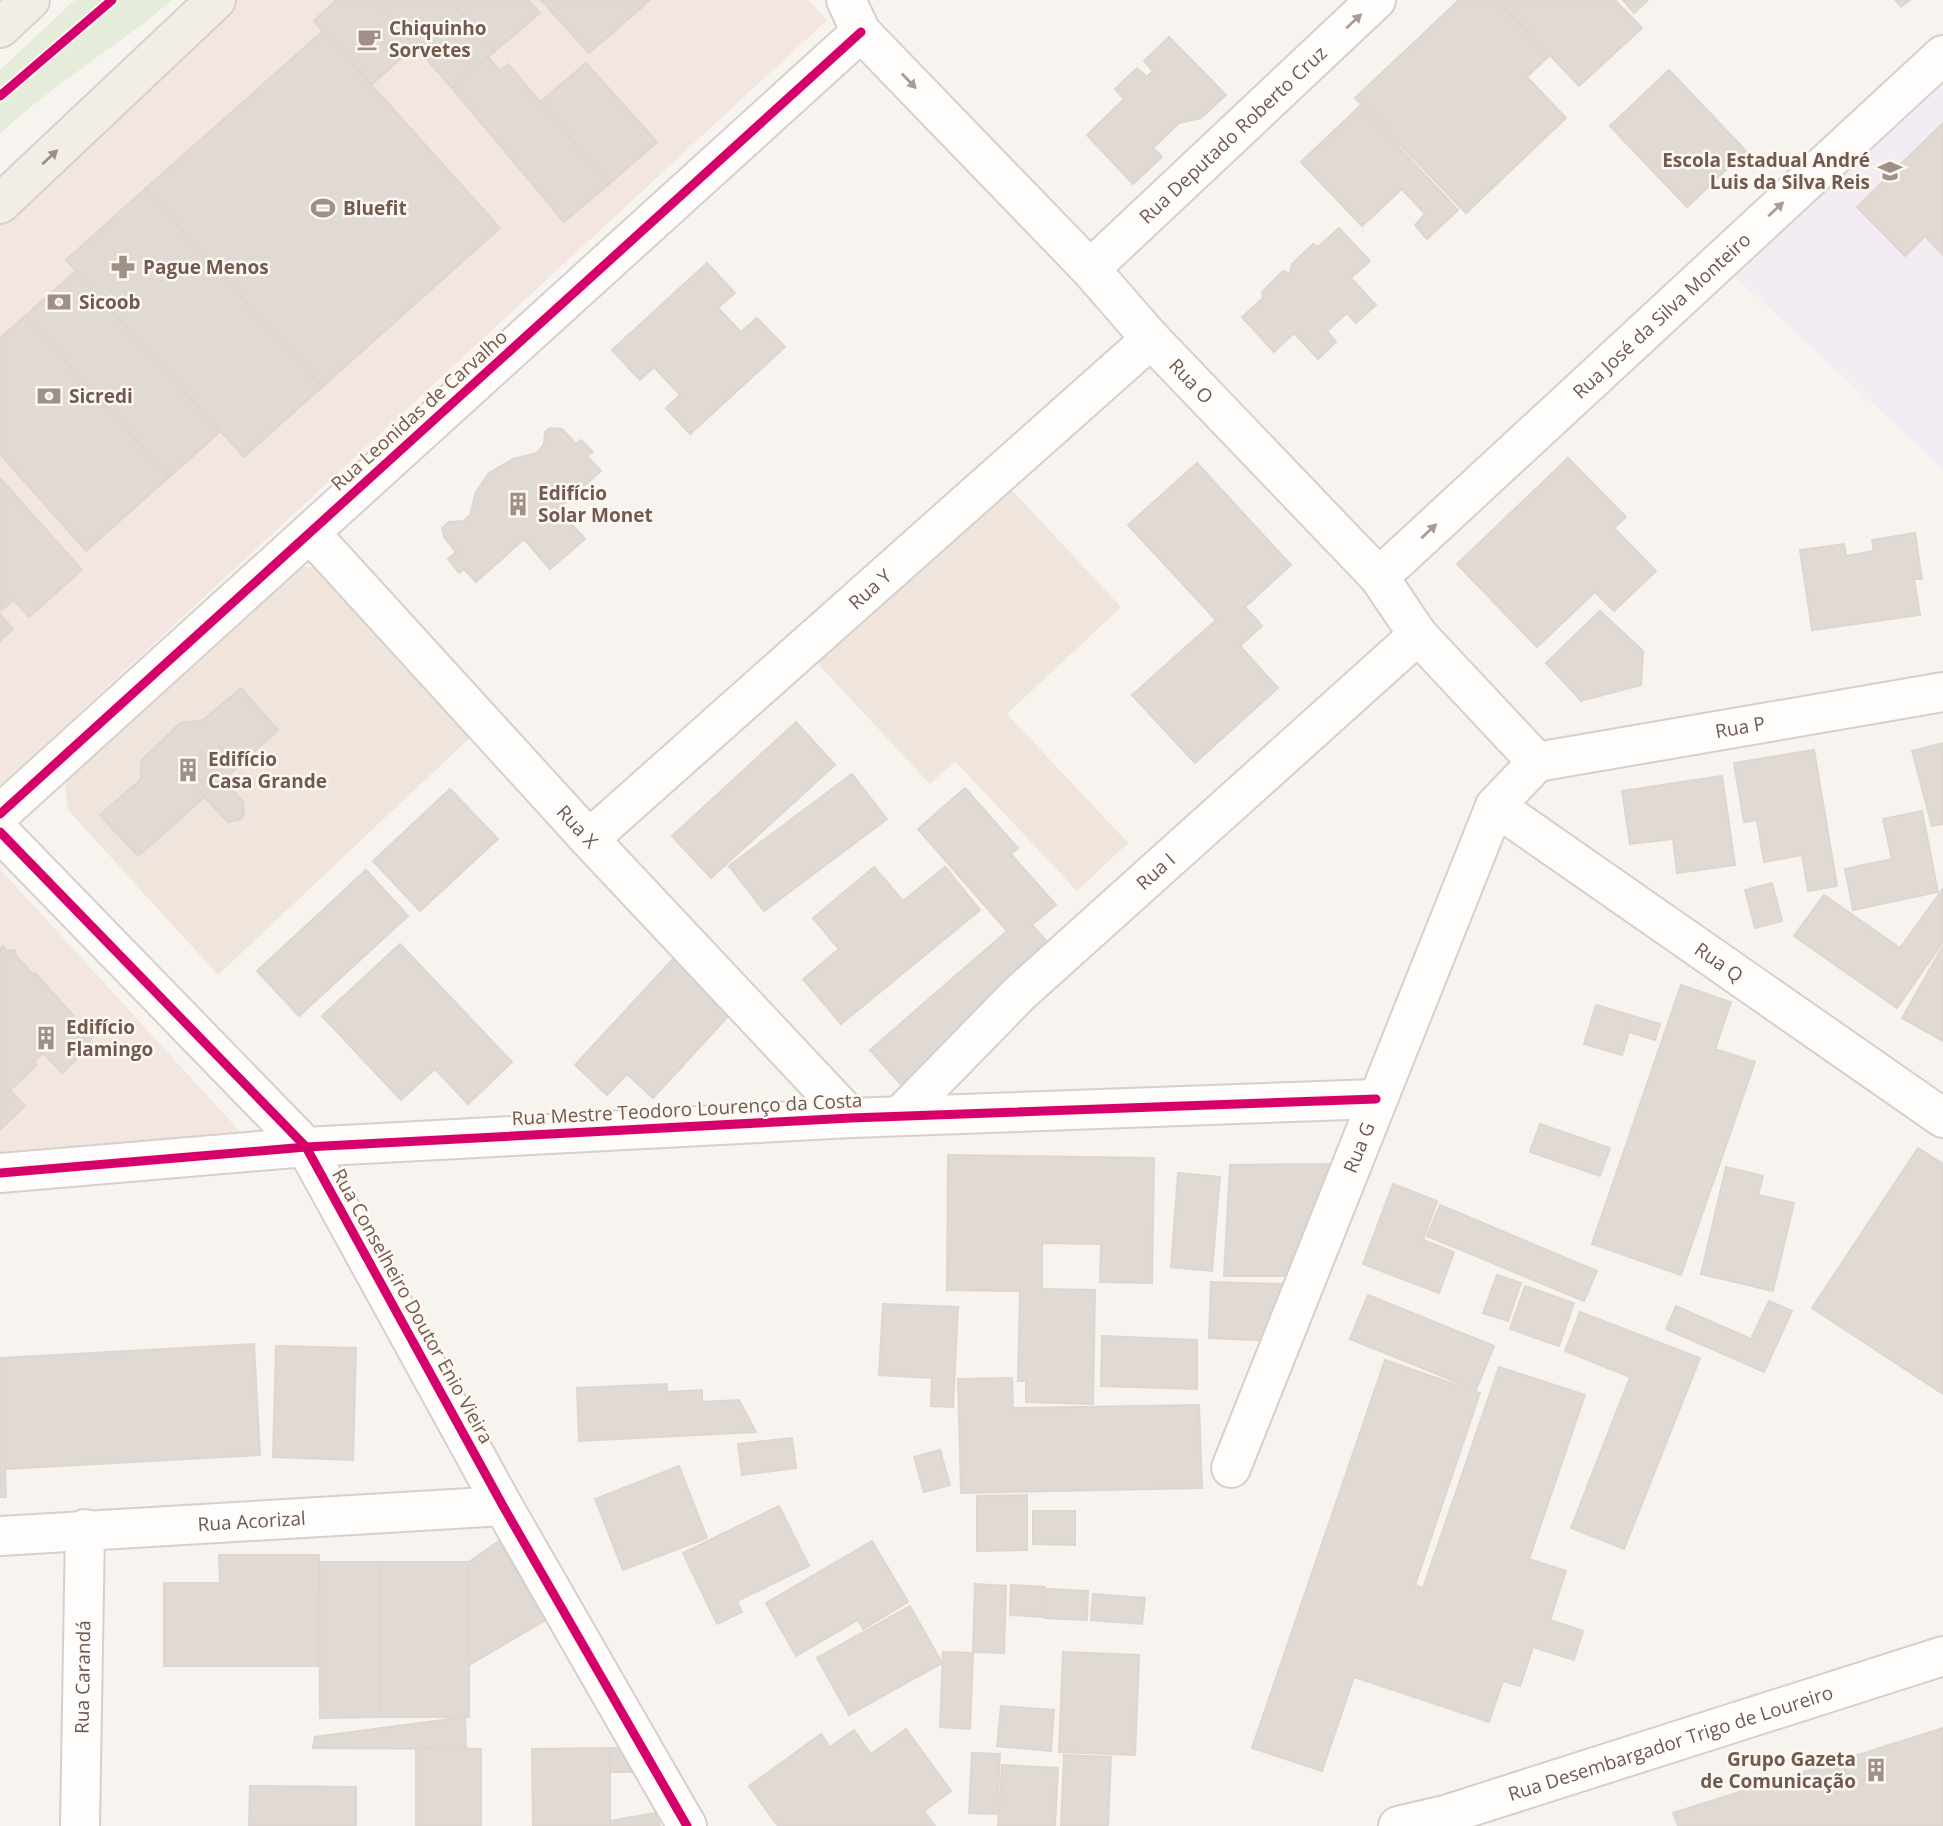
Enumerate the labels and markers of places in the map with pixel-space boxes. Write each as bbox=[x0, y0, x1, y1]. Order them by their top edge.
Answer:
place label: Chiquinho Sorvetes bbox=[389, 15, 486, 63]
cafe icon: Chiquinho Sorvetes bbox=[355, 25, 383, 53]
place label: Escola Estadual André Luis da Silva Reis bbox=[1662, 147, 1870, 195]
school or university icon: Escola Estadual André Luis da Silva Reis bbox=[1876, 157, 1904, 185]
sports icon: Bluefit bbox=[309, 194, 337, 222]
place label: Bluefit bbox=[343, 195, 407, 221]
pharmacy icon: Pague Menos bbox=[109, 253, 137, 281]
place label: Pague Menos bbox=[143, 254, 269, 280]
bank icon: Sicoob bbox=[45, 288, 73, 316]
place label: Sicoob bbox=[79, 289, 141, 315]
bank icon: Sicredi bbox=[35, 382, 63, 410]
place label: Sicredi bbox=[69, 383, 133, 409]
place label: Edifício Solar Monet bbox=[538, 480, 653, 528]
building icon: Edifício Solar Monet bbox=[504, 490, 532, 518]
place label: Edifício Casa Grande bbox=[208, 746, 327, 794]
building icon: Edifício Casa Grande bbox=[174, 756, 202, 784]
place label: Edifício Flamingo bbox=[66, 1014, 153, 1062]
building icon: Edifício Flamingo bbox=[32, 1024, 60, 1052]
place label: Grupo Gazeta de Comunicação bbox=[1700, 1746, 1856, 1794]
building icon: Grupo Gazeta de Comunicação bbox=[1862, 1756, 1890, 1784]

